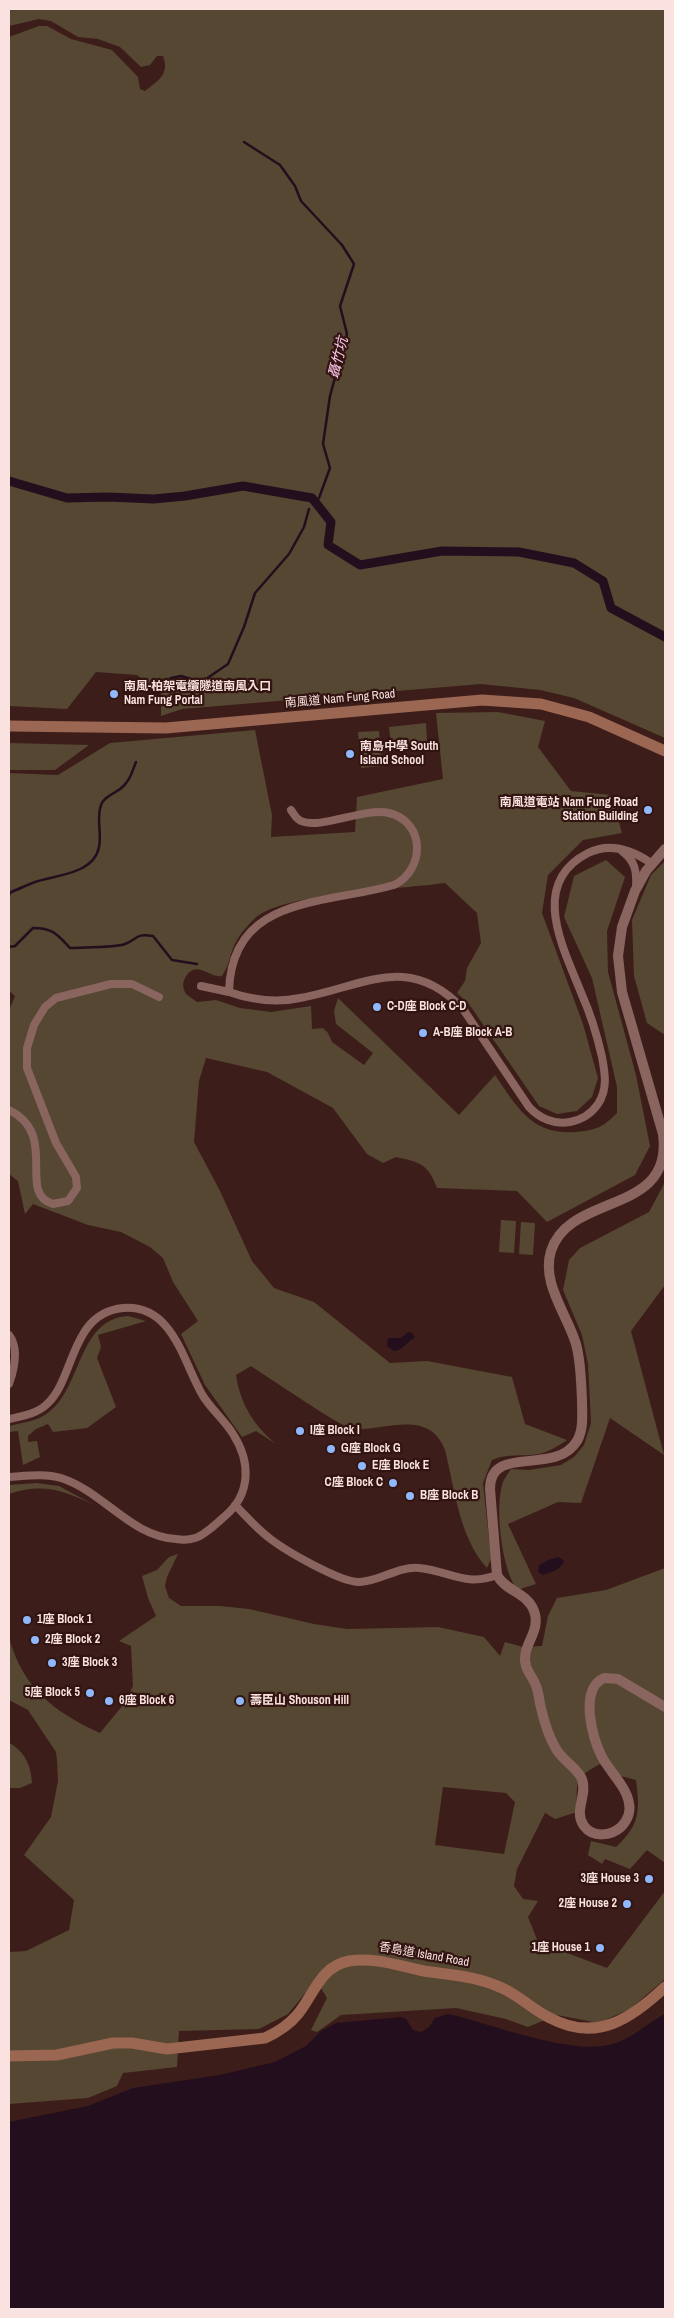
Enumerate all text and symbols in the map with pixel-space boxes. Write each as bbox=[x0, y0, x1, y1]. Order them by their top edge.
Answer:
water label: 聶竹坑 bbox=[326, 336, 352, 380]
place label: 南風-柏架電纜隧道南風入口 Nam Fung Portal bbox=[124, 680, 271, 708]
street label: 南風道 Nam Fung Road bbox=[284, 687, 396, 711]
marker: 南風-柏架電纜隧道南風入口 Nam Fung Portal bbox=[108, 688, 120, 700]
place label: 南島中學 South Island School bbox=[360, 740, 439, 768]
marker: 南島中學 South Island School bbox=[344, 748, 356, 760]
place label: 南風道電站 Nam Fung Road Station Building bbox=[500, 796, 638, 824]
marker: 南風道電站 Nam Fung Road Station Building bbox=[642, 804, 654, 816]
place label: C-D座 Block C-D bbox=[387, 1000, 466, 1014]
marker: C-D座 Block C-D bbox=[371, 1001, 383, 1013]
place label: A-B座 Block A-B bbox=[433, 1026, 512, 1040]
marker: A-B座 Block A-B bbox=[417, 1027, 429, 1039]
place label: I座 Block I bbox=[310, 1424, 360, 1438]
marker: I座 Block I bbox=[294, 1425, 306, 1437]
place label: G座 Block G bbox=[341, 1442, 401, 1456]
marker: G座 Block G bbox=[325, 1443, 337, 1455]
place label: E座 Block E bbox=[372, 1459, 429, 1473]
marker: E座 Block E bbox=[356, 1460, 368, 1472]
place label: C座 Block C bbox=[325, 1476, 383, 1490]
marker: C座 Block C bbox=[387, 1477, 399, 1489]
place label: B座 Block B bbox=[420, 1489, 478, 1503]
marker: B座 Block B bbox=[404, 1490, 416, 1502]
place label: 1座 Block 1 bbox=[37, 1613, 92, 1627]
marker: 1座 Block 1 bbox=[21, 1614, 33, 1626]
place label: 2座 Block 2 bbox=[45, 1633, 100, 1647]
marker: 2座 Block 2 bbox=[29, 1634, 41, 1646]
place label: 3座 Block 3 bbox=[62, 1656, 117, 1670]
marker: 3座 Block 3 bbox=[46, 1657, 58, 1669]
place label: 5座 Block 5 bbox=[25, 1686, 80, 1700]
marker: 5座 Block 5 bbox=[84, 1687, 96, 1699]
place label: 6座 Block 6 bbox=[119, 1694, 174, 1708]
place label: 壽臣山 Shouson Hill bbox=[250, 1694, 349, 1708]
marker: 6座 Block 6 bbox=[103, 1695, 115, 1707]
marker: 壽臣山 Shouson Hill bbox=[234, 1695, 246, 1707]
place label: 3座 House 3 bbox=[581, 1872, 639, 1886]
marker: 3座 House 3 bbox=[643, 1873, 655, 1885]
place label: 2座 House 2 bbox=[559, 1897, 617, 1911]
marker: 2座 House 2 bbox=[621, 1898, 633, 1910]
street label: 香島道 Island Road bbox=[378, 1940, 470, 1970]
place label: 1座 House 1 bbox=[532, 1941, 590, 1955]
marker: 1座 House 1 bbox=[594, 1942, 606, 1954]

